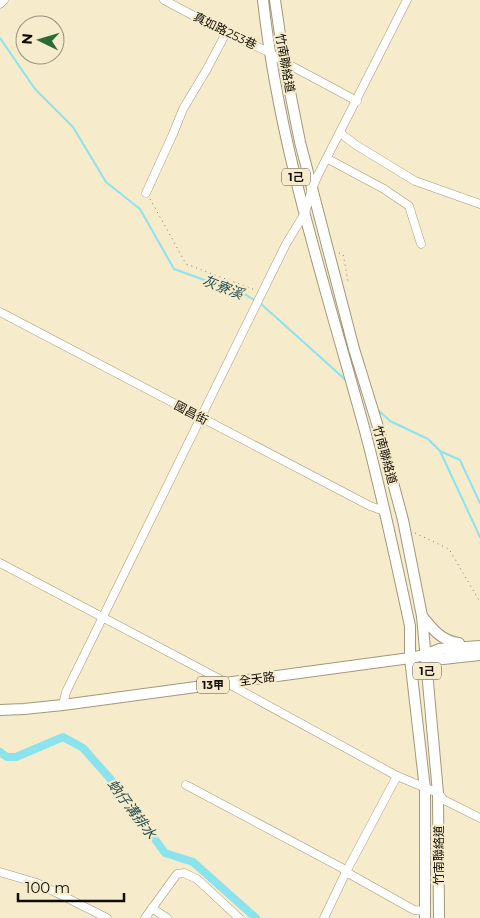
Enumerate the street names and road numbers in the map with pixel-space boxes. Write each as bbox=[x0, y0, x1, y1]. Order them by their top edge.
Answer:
street label: 真如路253巷 bbox=[191, 9, 259, 52]
street label: 竹南聯絡道 bbox=[273, 32, 298, 94]
road number: 1己 bbox=[282, 168, 310, 186]
street label: 國昌街 bbox=[172, 397, 211, 428]
street label: 竹南聯絡道 bbox=[370, 424, 400, 486]
road number: 1己 bbox=[413, 662, 441, 679]
street label: 全天路 bbox=[238, 669, 276, 688]
road number: 13甲 bbox=[197, 676, 229, 694]
street label: 竹南聯絡道 bbox=[431, 825, 446, 885]

